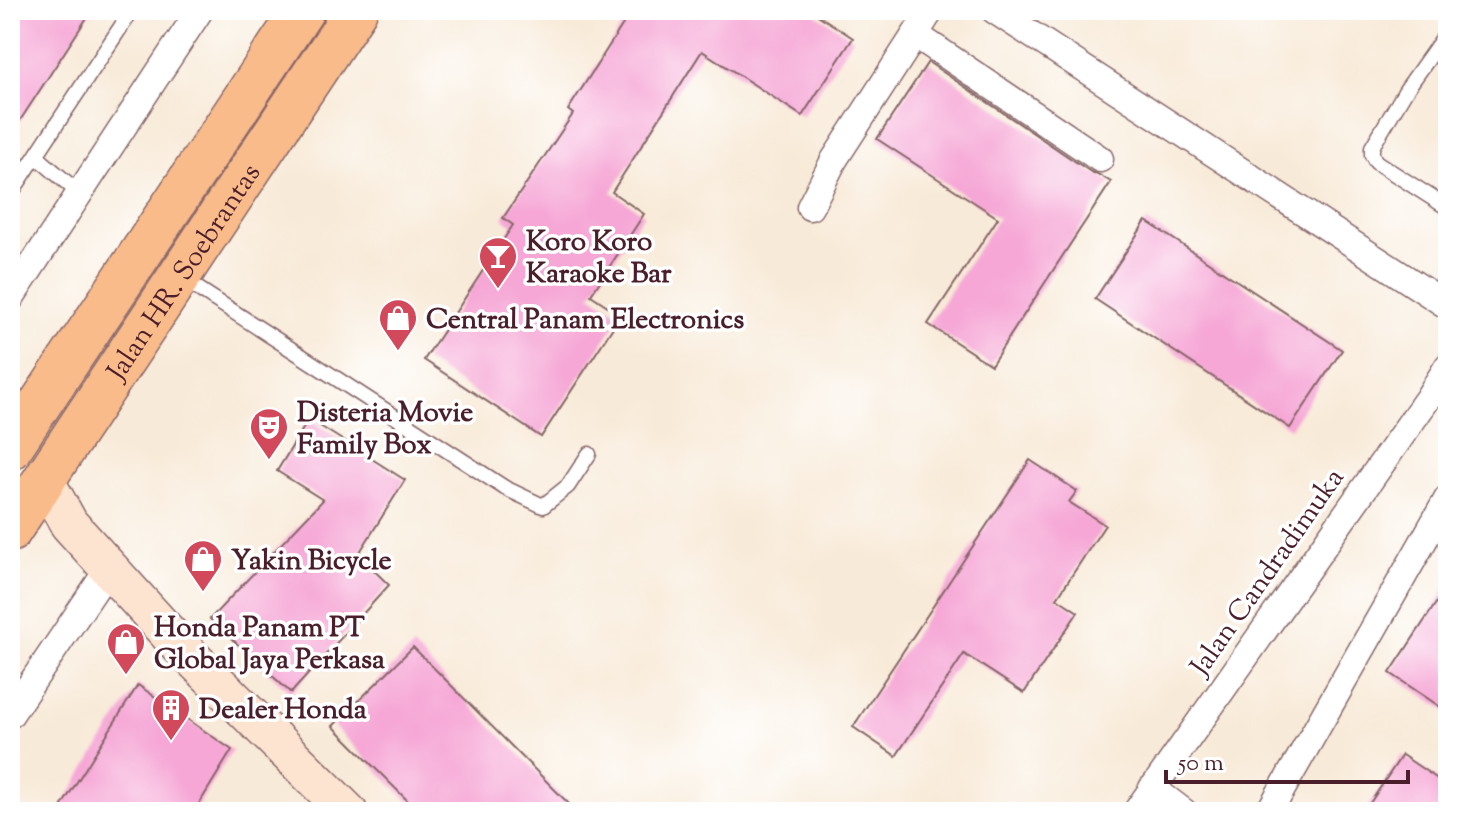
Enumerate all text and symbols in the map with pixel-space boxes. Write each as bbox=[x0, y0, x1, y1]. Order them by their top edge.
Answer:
street label: Jalan HR. Soebrantas bbox=[97, 156, 272, 391]
place label: Koro Koro Karaoke Bar bbox=[526, 223, 672, 295]
bar icon: Koro Koro Karaoke Bar bbox=[477, 235, 519, 290]
shop icon: Central Panam Electronics bbox=[377, 297, 419, 352]
place label: Central Panam Electronics bbox=[426, 301, 744, 341]
place label: Disteria Movie Family Box bbox=[297, 394, 473, 466]
theatre icon: Disteria Movie Family Box bbox=[248, 406, 290, 461]
street label: Jalan Candradimuka bbox=[1181, 461, 1355, 686]
shop icon: Yakin Bicycle bbox=[182, 538, 224, 593]
place label: Yakin Bicycle bbox=[231, 542, 391, 582]
place label: Honda Panam PT Global Jaya Perkasa bbox=[154, 609, 385, 681]
shop icon: Honda Panam PT Global Jaya Perkasa bbox=[105, 621, 147, 676]
building icon: Dealer Honda bbox=[150, 687, 192, 742]
place label: Dealer Honda bbox=[199, 691, 367, 731]
scale bar bbox=[1166, 734, 1408, 784]
text: 50 m bbox=[1176, 747, 1224, 781]

